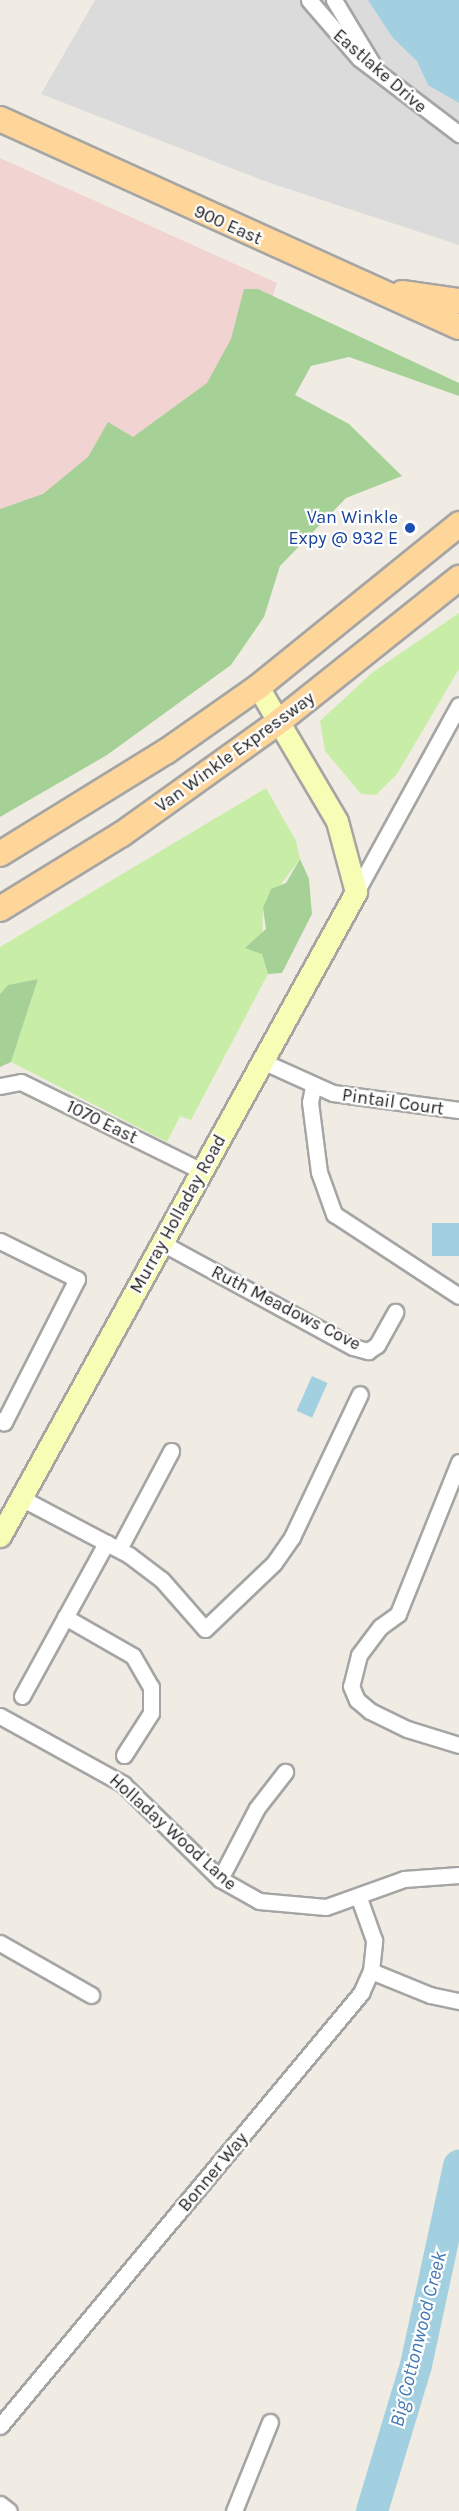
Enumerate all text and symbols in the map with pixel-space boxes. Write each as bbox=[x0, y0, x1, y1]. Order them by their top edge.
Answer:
street label: Eastlake Drive bbox=[329, 25, 431, 117]
street label: 900 East bbox=[191, 200, 265, 250]
place label: Van Winkle Expy @ 932 E bbox=[288, 507, 398, 550]
marker: Van Winkle Expy @ 932 E bbox=[403, 521, 417, 535]
street label: Van Winkle Expressway bbox=[151, 687, 319, 817]
street label: Pintail Court bbox=[341, 1084, 445, 1120]
street label: 1070 East bbox=[63, 1096, 141, 1148]
street label: Murray Holladay Road bbox=[125, 1131, 231, 1297]
street label: Ruth Meadows Cove bbox=[208, 1261, 364, 1355]
street label: Holladay Wood Lane bbox=[105, 1769, 241, 1895]
street label: Bonner Way bbox=[174, 2128, 252, 2216]
water label: Big Cottonwood Creek bbox=[385, 2249, 451, 2429]

